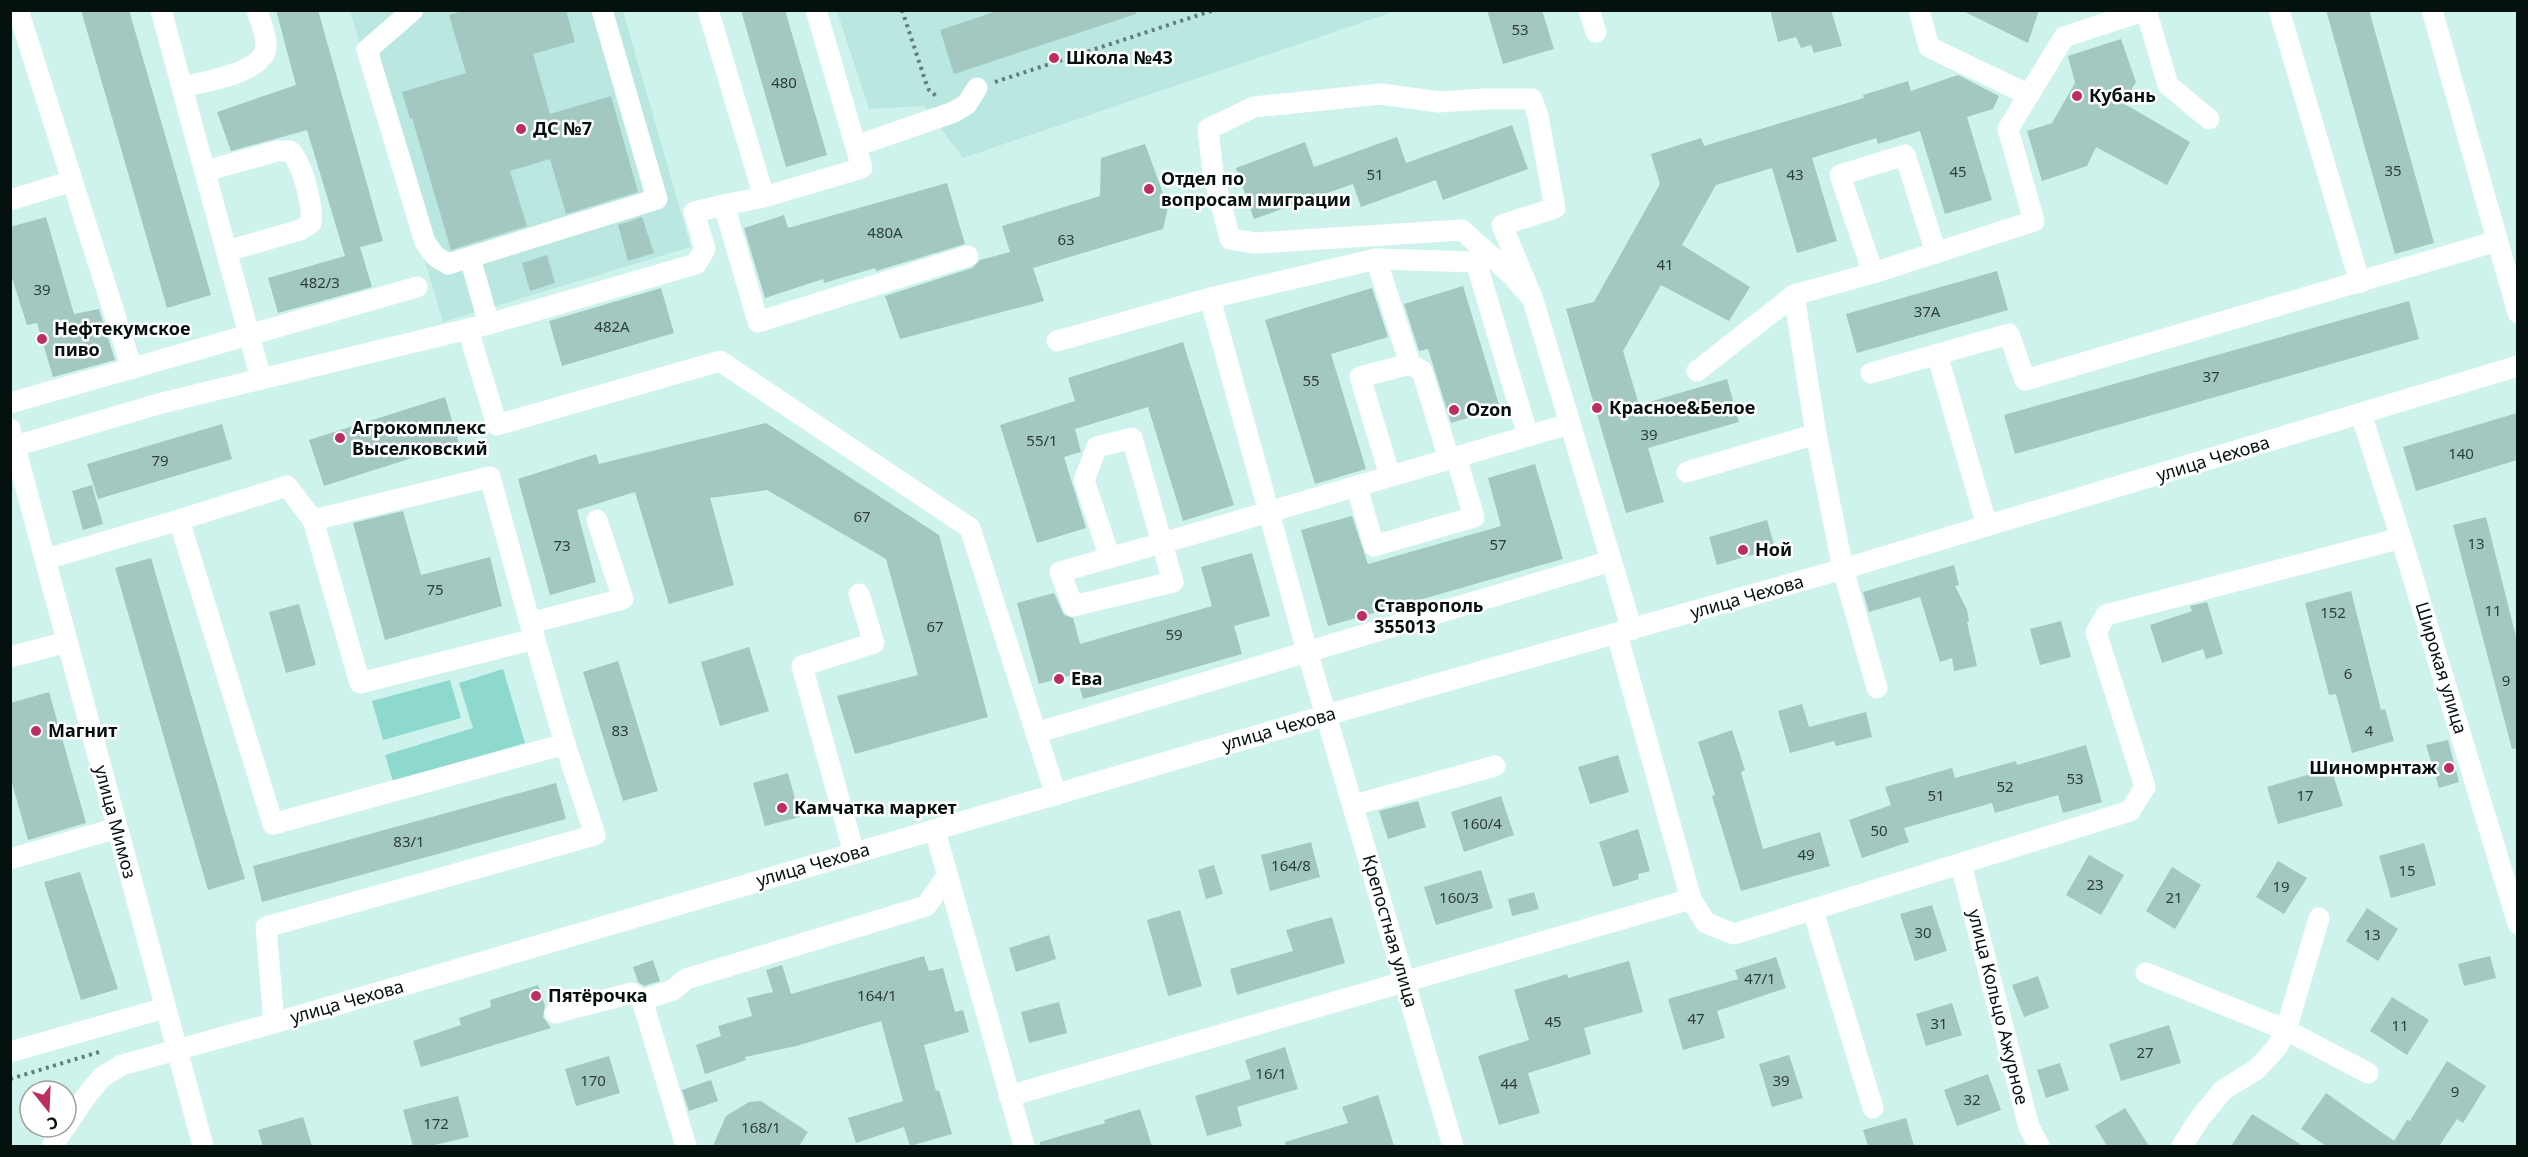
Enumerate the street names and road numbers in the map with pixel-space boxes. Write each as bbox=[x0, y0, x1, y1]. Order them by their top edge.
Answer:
street label: улица Чехова bbox=[2153, 429, 2272, 487]
street label: улица Чехова bbox=[1687, 568, 1806, 624]
street label: Широкая улица bbox=[2410, 599, 2473, 737]
street label: улица Чехова bbox=[1219, 700, 1338, 756]
street label: улица Мимоз bbox=[89, 762, 143, 881]
street label: улица Чехова bbox=[753, 836, 872, 892]
street label: Крепостная улица bbox=[1358, 851, 1424, 1010]
street label: улица Кольцо Ажурное bbox=[1963, 906, 2035, 1107]
street label: улица Чехова bbox=[287, 973, 406, 1029]

